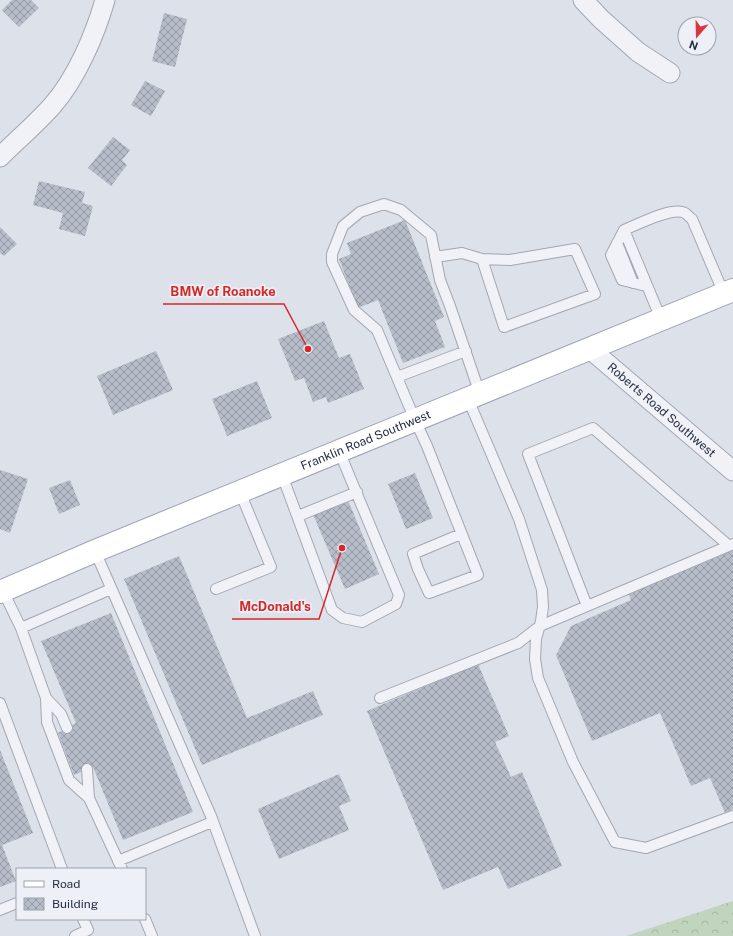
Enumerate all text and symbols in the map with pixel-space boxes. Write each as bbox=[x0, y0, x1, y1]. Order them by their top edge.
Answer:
north arrow bbox=[677, 16, 717, 56]
text: N bbox=[687, 38, 700, 53]
callout: BMW of Roanoke bbox=[163, 279, 284, 304]
text: BMW of Roanoke bbox=[170, 284, 276, 299]
street label: Roberts Road Southwest bbox=[604, 360, 719, 460]
street label: Franklin Road Southwest bbox=[298, 407, 433, 473]
callout: McDonald's bbox=[232, 594, 319, 619]
text: McDonald's bbox=[239, 599, 311, 614]
legend bbox=[16, 868, 146, 920]
text: Road bbox=[52, 877, 80, 891]
text: Building bbox=[52, 897, 98, 911]

